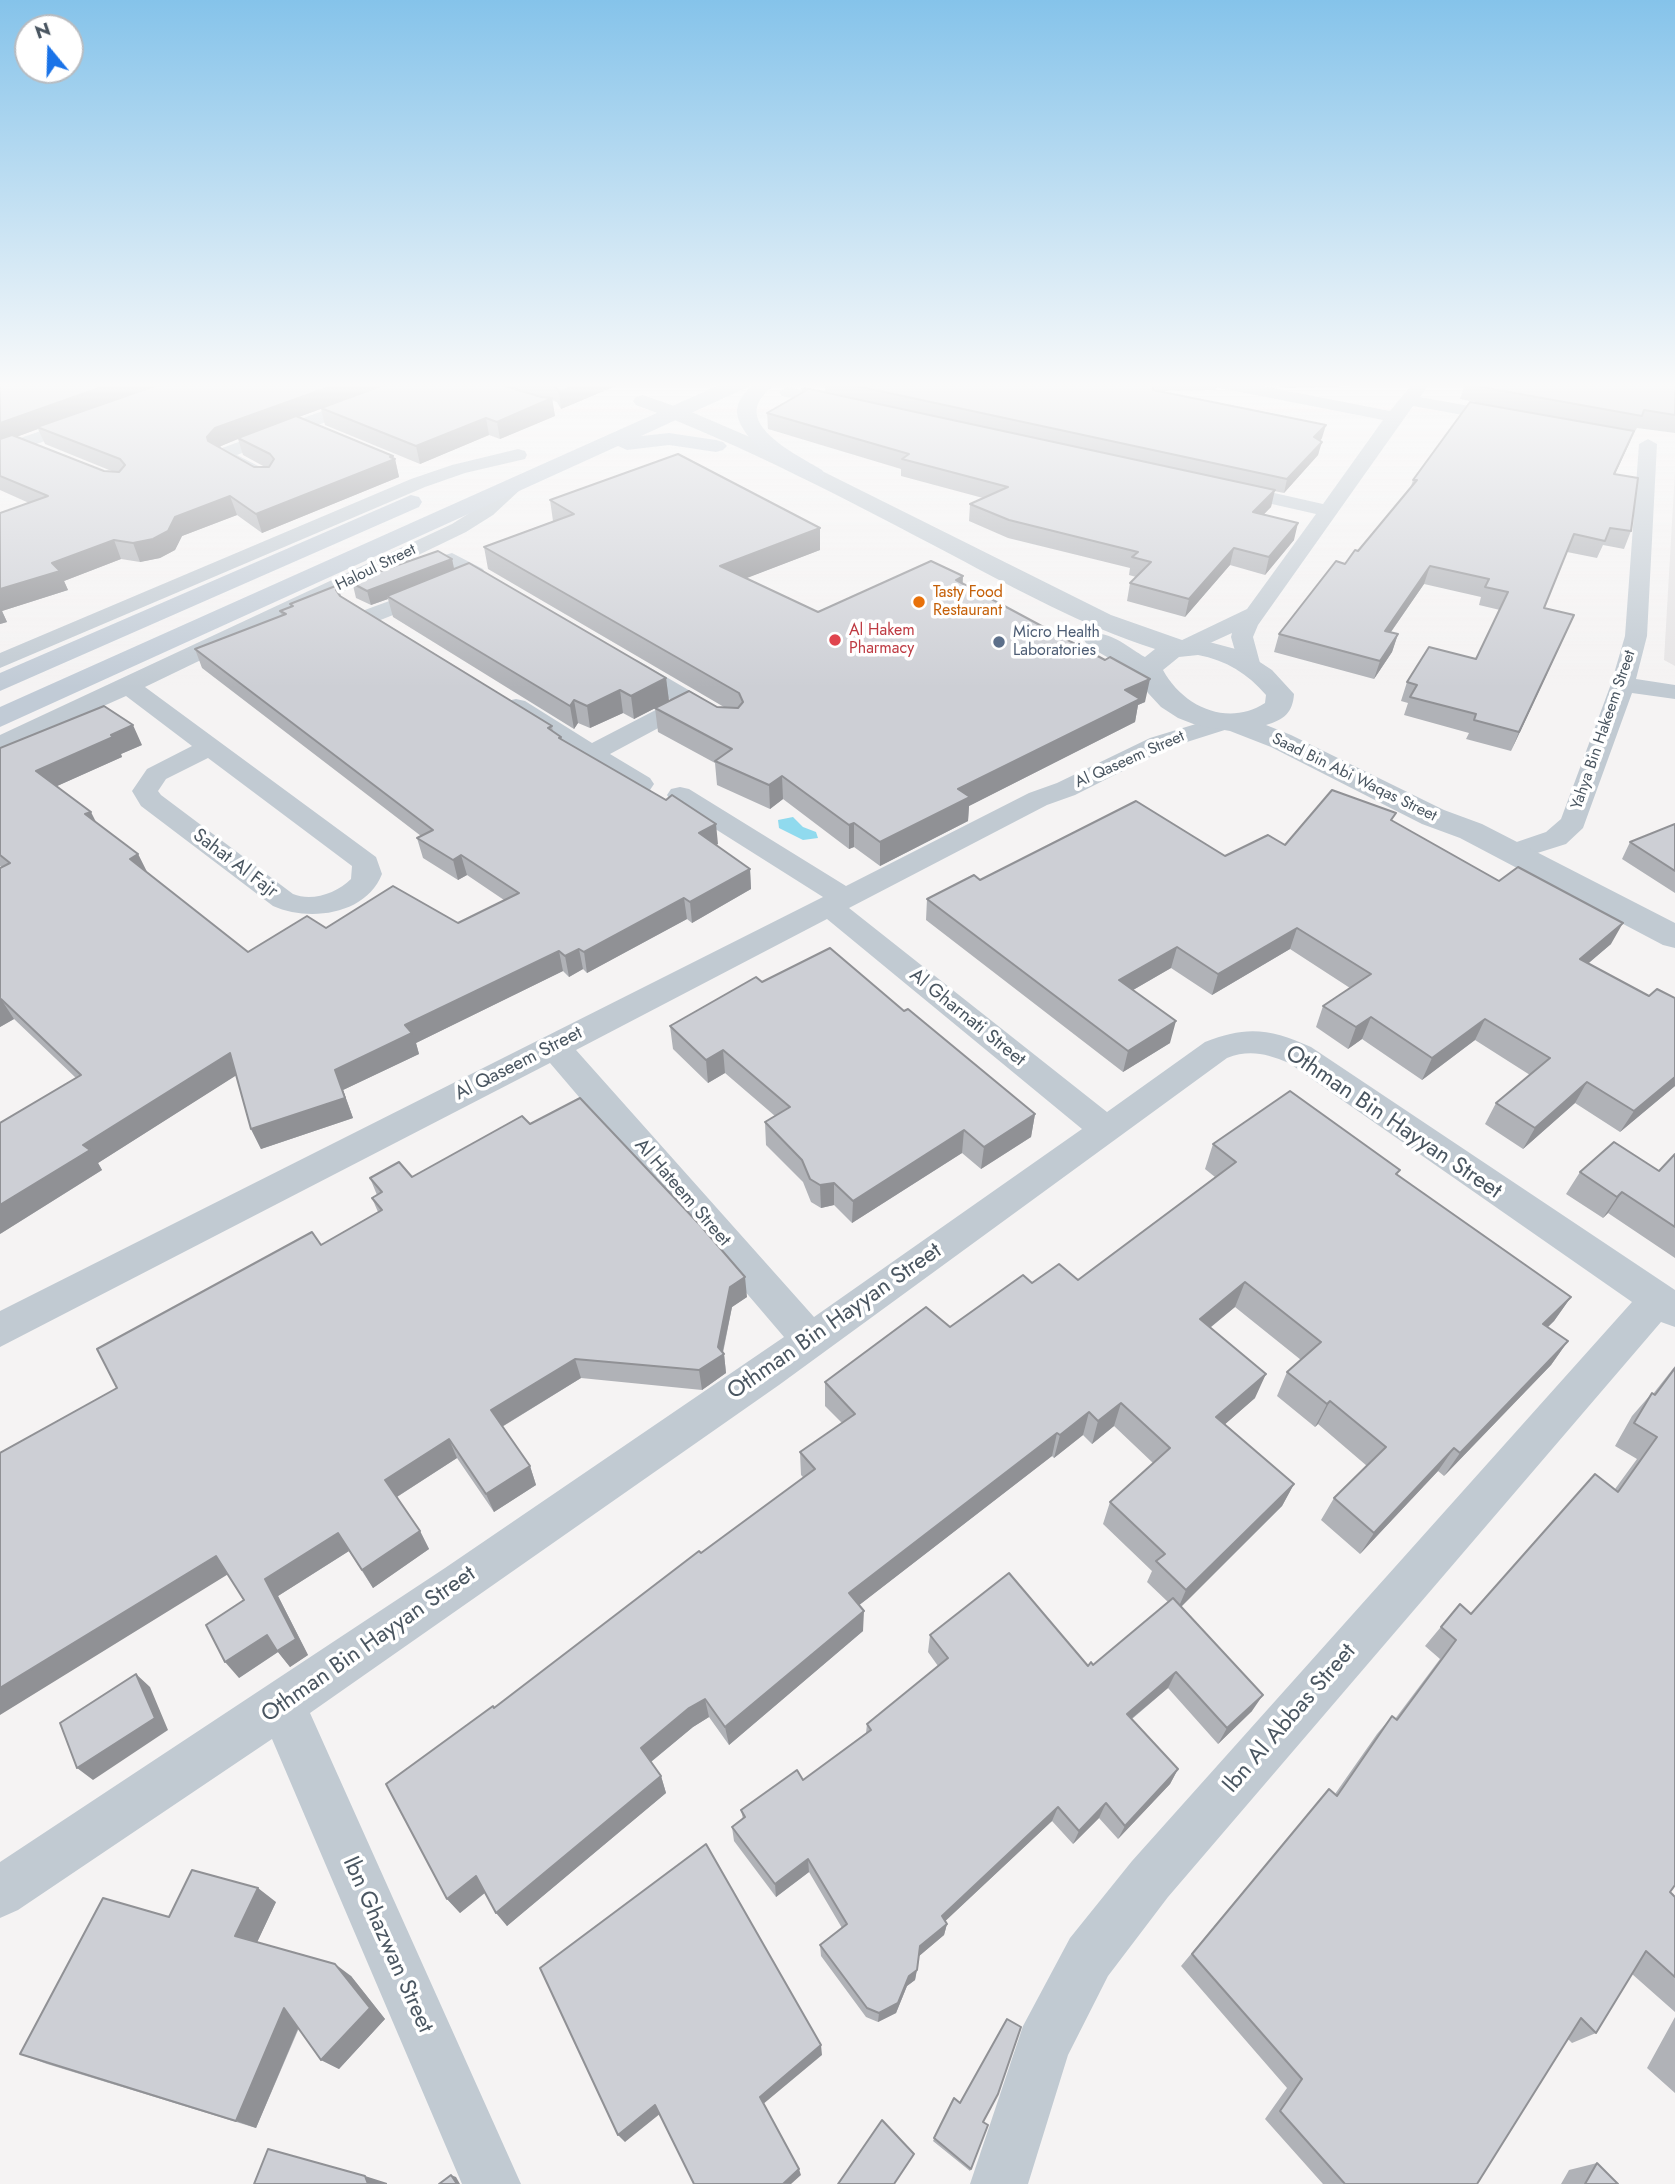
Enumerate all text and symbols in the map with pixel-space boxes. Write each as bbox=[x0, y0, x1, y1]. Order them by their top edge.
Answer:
north arrow bbox=[14, 14, 84, 84]
text: N bbox=[31, 15, 54, 46]
street label: Haloul Street bbox=[333, 540, 419, 596]
place label: Tasty Food Restaurant bbox=[933, 583, 1003, 621]
marker: Tasty Food Restaurant bbox=[911, 594, 927, 610]
place label: Al Hakem Pharmacy bbox=[849, 621, 915, 659]
place label: Micro Health Laboratories bbox=[1013, 623, 1100, 661]
marker: Al Hakem Pharmacy bbox=[827, 632, 843, 648]
marker: Micro Health Laboratories bbox=[991, 634, 1007, 650]
street label: Yahya Bin Hakeem Street bbox=[1568, 648, 1640, 812]
street label: Al Qaseem Street bbox=[1072, 727, 1188, 793]
street label: Saad Bin Abi Waqas Street bbox=[1268, 730, 1440, 826]
street label: Sahat Al Fajr bbox=[188, 825, 282, 903]
street label: Al Gharnati Street bbox=[904, 964, 1030, 1072]
street label: Al Qaseem Street bbox=[452, 1022, 586, 1106]
street label: Othman Bin Hayyan Street bbox=[1280, 1040, 1506, 1206]
street label: Al Hateem Street bbox=[629, 1134, 735, 1252]
street label: Othman Bin Hayyan Street bbox=[723, 1238, 947, 1406]
street label: Othman Bin Hayyan Street bbox=[257, 1561, 481, 1729]
street label: Ibn Al Abbas Street bbox=[1218, 1639, 1362, 1799]
street label: Ibn Ghazwan Street bbox=[336, 1853, 438, 2037]

